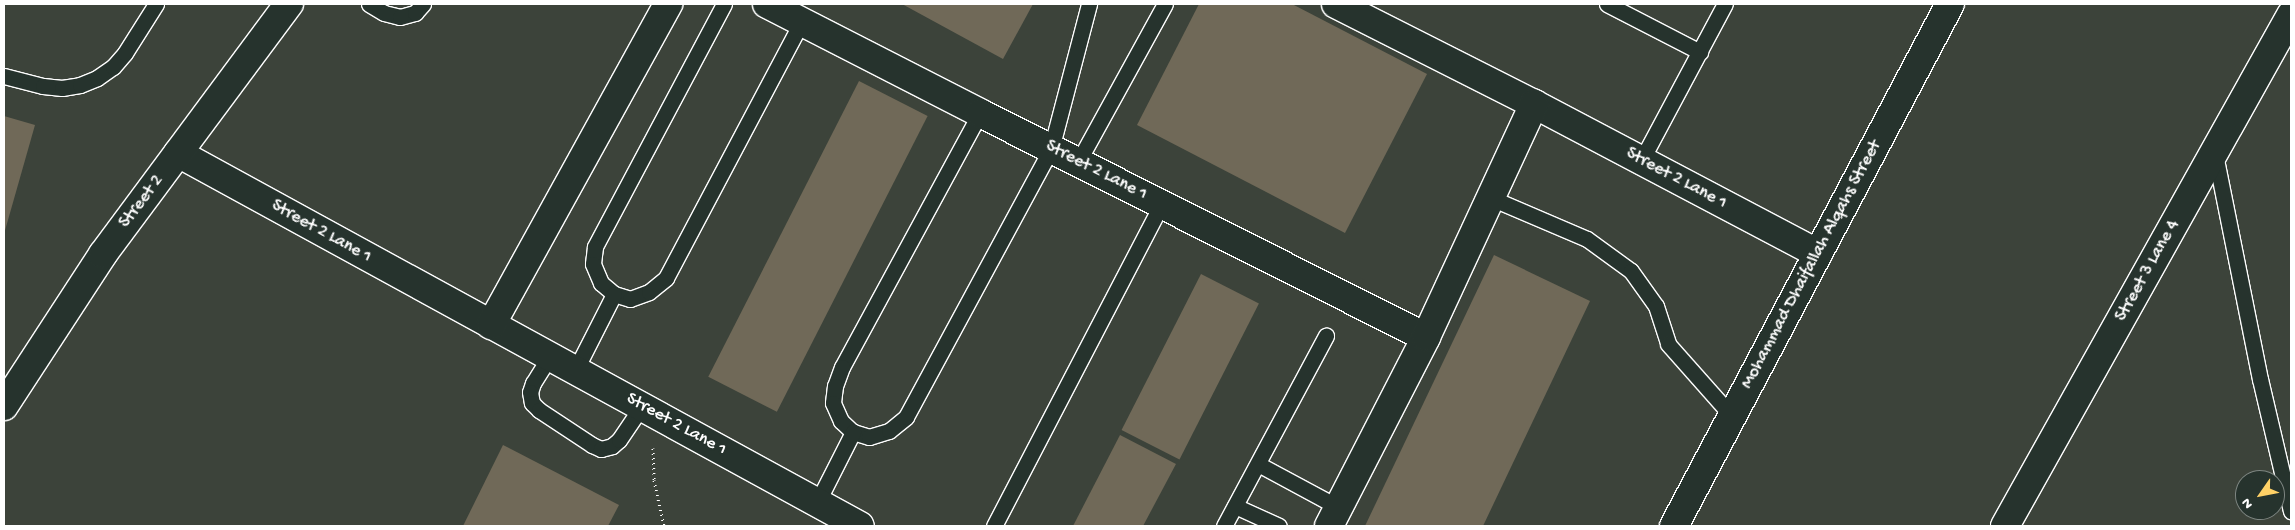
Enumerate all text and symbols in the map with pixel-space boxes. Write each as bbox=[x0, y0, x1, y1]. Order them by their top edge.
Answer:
street label: Street 2 Lane 1 bbox=[1042, 136, 1150, 206]
street label: Mohammad Dhaifallah Alqahs Street bbox=[1737, 137, 1887, 393]
street label: Street 2 Lane 1 bbox=[1622, 143, 1730, 215]
street label: Street 2 bbox=[115, 171, 169, 233]
street label: Street 2 Lane 1 bbox=[267, 196, 375, 268]
street label: Street 3 Lane 4 bbox=[2111, 216, 2185, 326]
street label: Street 2 Lane 1 bbox=[622, 389, 730, 461]
north arrow bbox=[2235, 470, 2285, 520]
text: N bbox=[2238, 494, 2257, 511]

